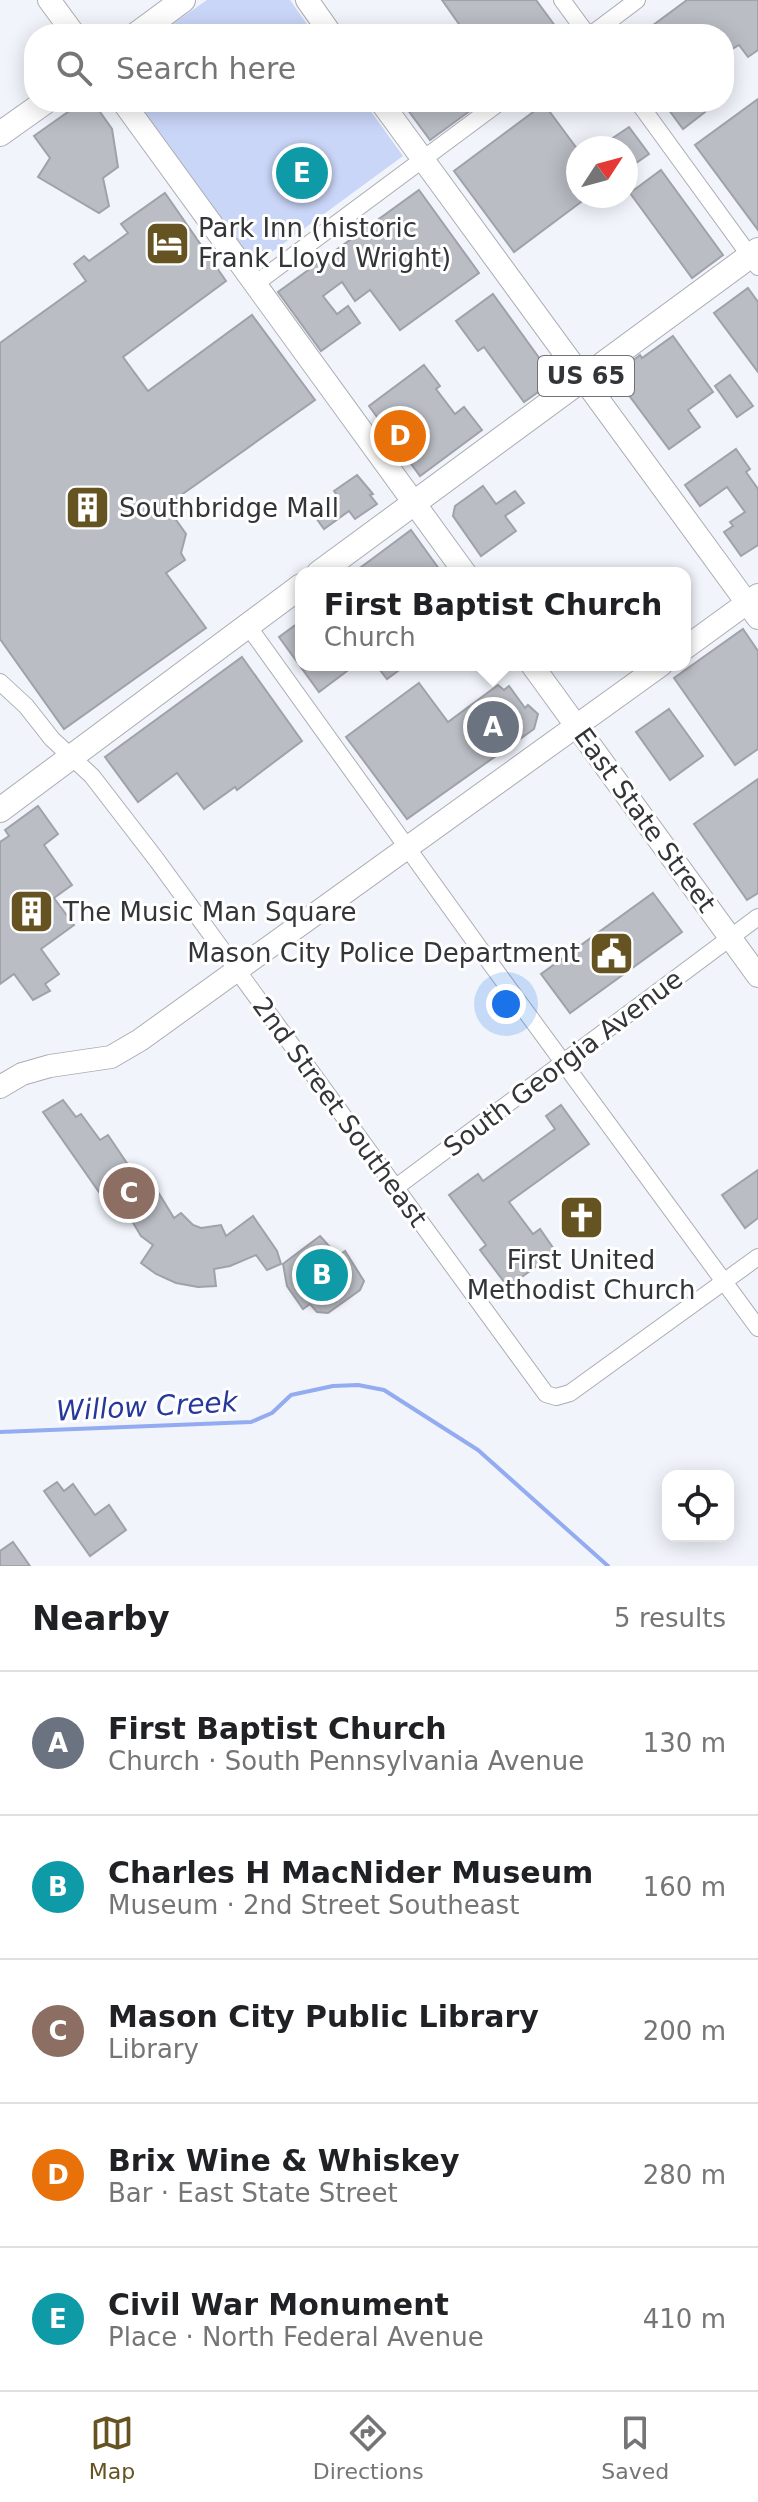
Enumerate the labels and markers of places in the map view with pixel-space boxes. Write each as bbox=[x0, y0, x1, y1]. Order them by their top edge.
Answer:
pin: E bbox=[276, 143, 328, 203]
place label: Park Inn (historic Frank Lloyd Wright) bbox=[198, 213, 451, 273]
hotel icon: Park Inn (historic Frank Lloyd Wright) bbox=[143, 219, 191, 267]
pin: D bbox=[374, 406, 426, 466]
building icon: Southbridge Mall bbox=[64, 484, 112, 532]
place label: Southbridge Mall bbox=[119, 493, 339, 523]
pin: A bbox=[467, 697, 519, 757]
building icon: The Music Man Square bbox=[8, 888, 56, 936]
place label: The Music Man Square bbox=[62, 897, 357, 927]
public building icon: Mason City Police Department bbox=[587, 929, 635, 977]
place label: Mason City Police Department bbox=[187, 938, 580, 968]
pin: C bbox=[103, 1163, 155, 1223]
church icon: First United Methodist Church bbox=[557, 1193, 605, 1241]
pin: B bbox=[296, 1245, 348, 1305]
place label: First United Methodist Church bbox=[467, 1245, 695, 1305]

